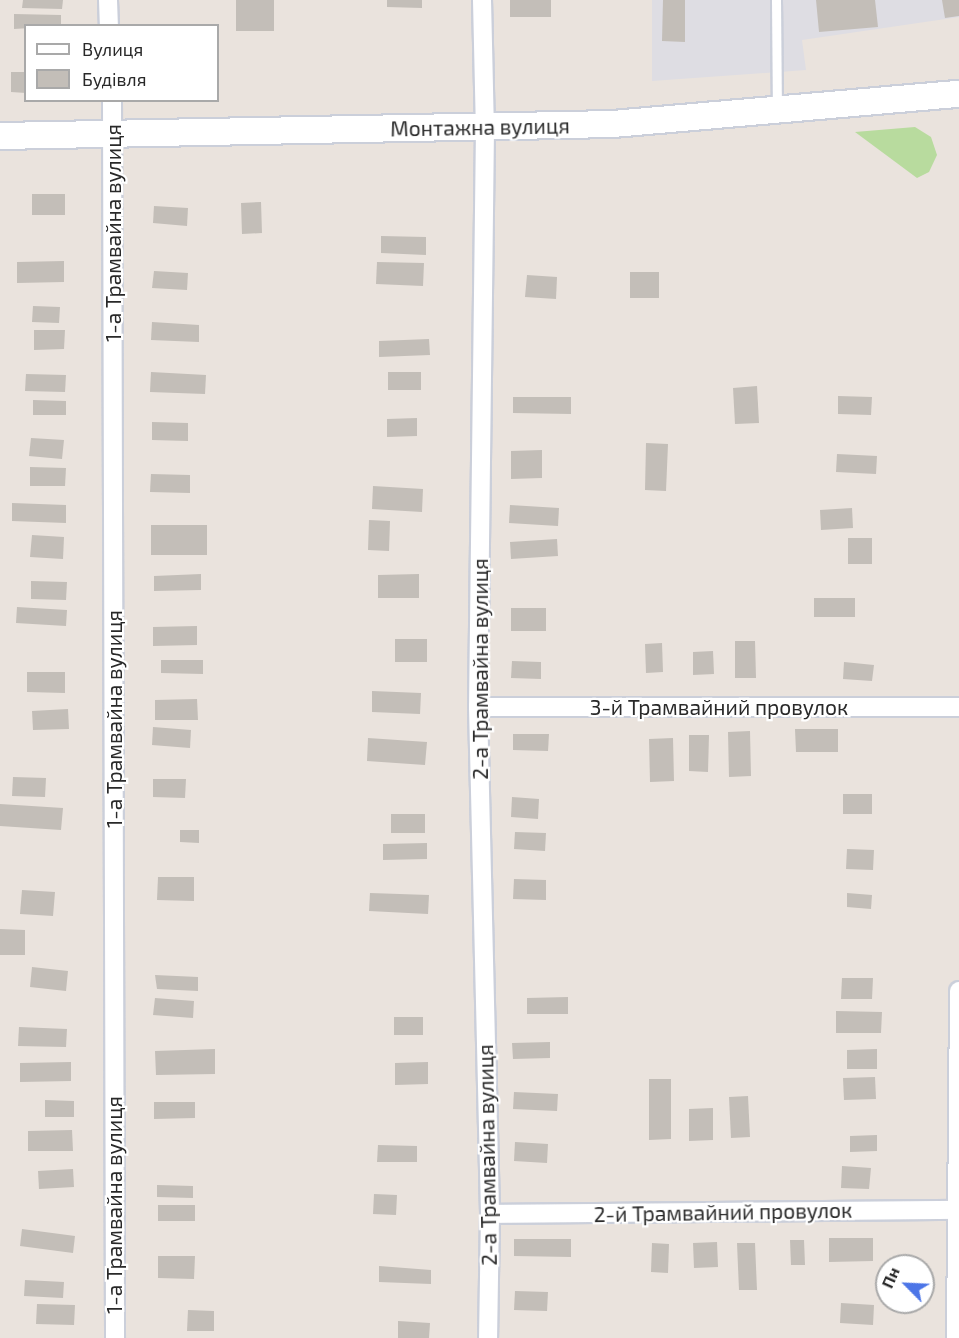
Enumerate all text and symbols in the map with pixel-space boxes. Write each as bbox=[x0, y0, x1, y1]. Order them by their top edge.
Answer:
legend bbox=[24, 24, 219, 102]
text: Вулиця bbox=[82, 38, 143, 60]
text: Будівля bbox=[82, 68, 146, 90]
street label: Монтажна вулиця bbox=[390, 113, 570, 141]
street label: 1-а Трамвайна вулиця bbox=[100, 124, 126, 342]
street label: 2-а Трамвайна вулиця bbox=[467, 558, 493, 780]
street label: 1-а Трамвайна вулиця bbox=[101, 610, 127, 828]
street label: 3-й Трамвайний провулок bbox=[590, 694, 848, 720]
street label: 2-а Трамвайна вулиця bbox=[472, 1044, 502, 1266]
street label: 1-а Трамвайна вулиця bbox=[101, 1096, 127, 1314]
street label: 2-й Трамвайний провулок bbox=[593, 1197, 853, 1227]
north arrow bbox=[875, 1254, 935, 1314]
text: Пн bbox=[877, 1264, 903, 1291]

